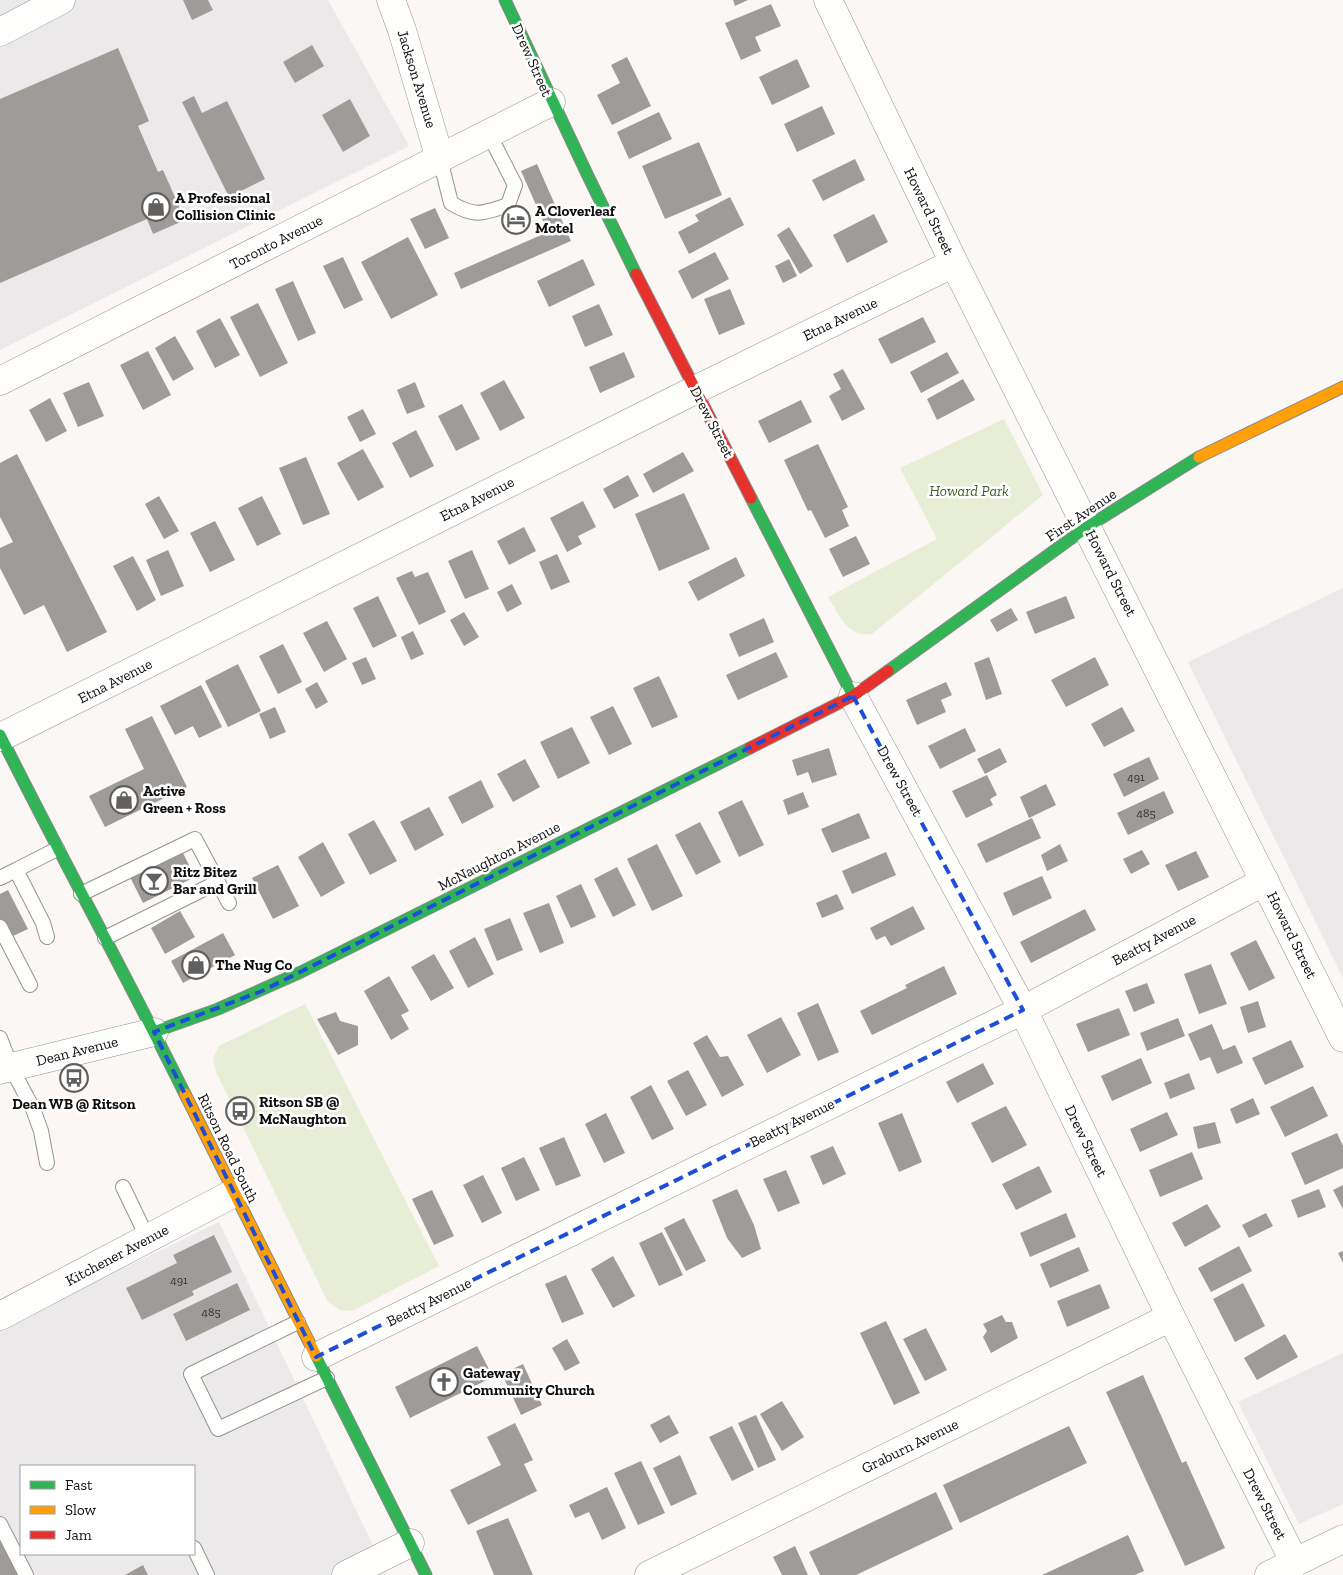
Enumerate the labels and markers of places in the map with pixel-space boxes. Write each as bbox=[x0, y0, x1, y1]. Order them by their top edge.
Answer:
place label: A Professional Collision Clinic bbox=[175, 189, 275, 224]
shop icon: A Professional Collision Clinic bbox=[141, 192, 171, 222]
place label: A Cloverleaf Motel bbox=[535, 202, 617, 237]
hotel icon: A Cloverleaf Motel bbox=[501, 205, 531, 235]
place label: Active Green + Ross bbox=[143, 782, 226, 817]
shop icon: Active Green + Ross bbox=[109, 785, 139, 815]
place label: Ritz Bitez Bar and Grill bbox=[173, 863, 257, 898]
bar icon: Ritz Bitez Bar and Grill bbox=[139, 866, 169, 896]
shop icon: The Nug Co bbox=[181, 950, 211, 980]
place label: The Nug Co bbox=[215, 956, 292, 974]
bus stop icon: Dean WB @ Ritson bbox=[59, 1063, 89, 1093]
place label: Ritson SB @ McNaughton bbox=[259, 1093, 347, 1128]
place label: Dean WB @ Ritson bbox=[12, 1095, 136, 1113]
bus stop icon: Ritson SB @ McNaughton bbox=[225, 1096, 255, 1126]
place label: Gateway Community Church bbox=[463, 1364, 595, 1399]
church icon: Gateway Community Church bbox=[429, 1367, 459, 1397]

